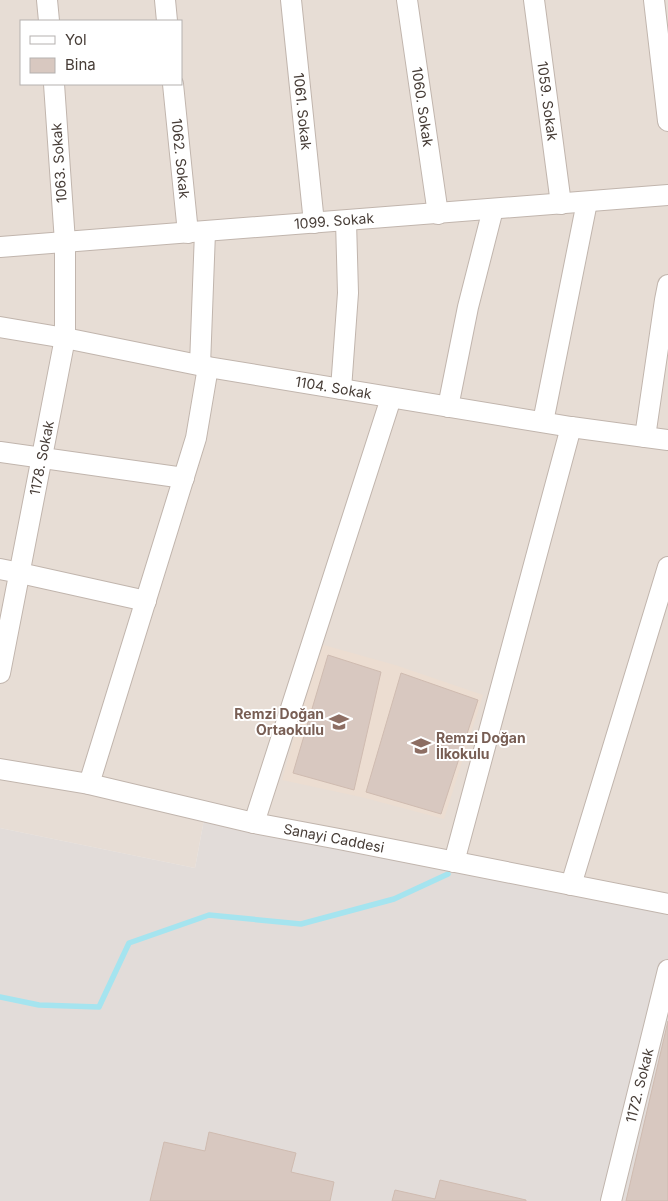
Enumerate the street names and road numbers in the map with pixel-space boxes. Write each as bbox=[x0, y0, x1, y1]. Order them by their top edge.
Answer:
street label: 1059. Sokak bbox=[534, 60, 562, 142]
street label: 1060. Sokak bbox=[409, 66, 437, 148]
street label: 1061. Sokak bbox=[291, 72, 315, 151]
street label: 1062. Sokak bbox=[169, 118, 194, 200]
street label: 1063. Sokak bbox=[47, 122, 70, 204]
street label: 1099. Sokak bbox=[293, 209, 375, 232]
street label: 1104. Sokak bbox=[294, 373, 373, 402]
street label: 1178. Sokak bbox=[26, 419, 57, 497]
street label: Sanayi Caddesi bbox=[282, 820, 386, 856]
street label: 1172. Sokak bbox=[622, 1046, 657, 1125]

